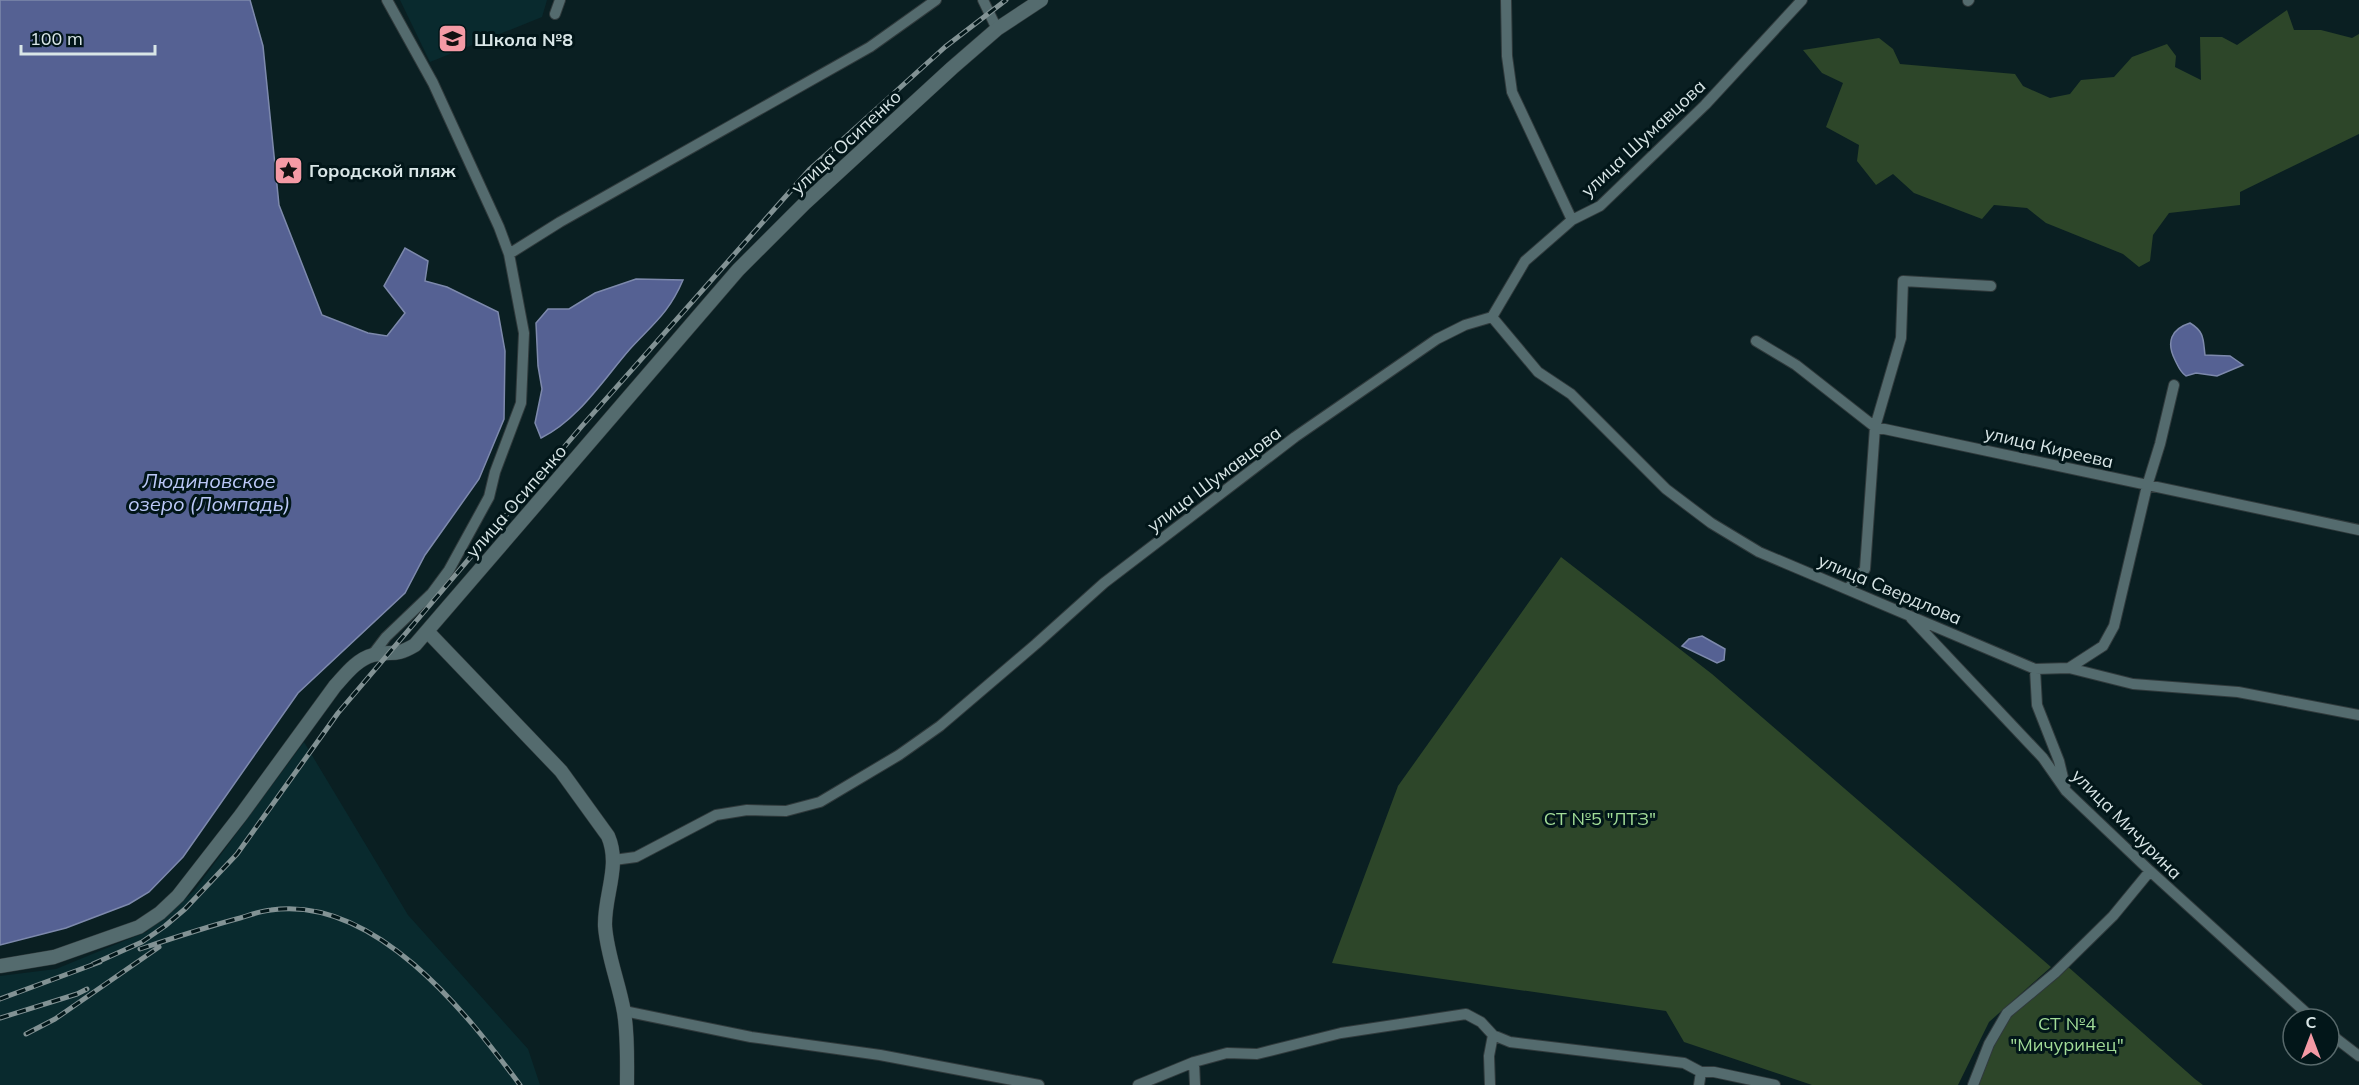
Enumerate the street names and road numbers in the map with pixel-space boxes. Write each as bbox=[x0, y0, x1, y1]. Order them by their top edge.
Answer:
street label: улица Шумавцова bbox=[1576, 74, 1710, 202]
street label: улица Осипенко bbox=[786, 85, 906, 199]
street label: улица Шумавцова bbox=[1142, 421, 1286, 537]
street label: улица Киреева bbox=[1982, 421, 2116, 473]
street label: улица Осипенко bbox=[461, 440, 571, 562]
street label: улица Свердлова bbox=[1815, 548, 1965, 630]
street label: улица Мичурина bbox=[2067, 764, 2187, 884]

